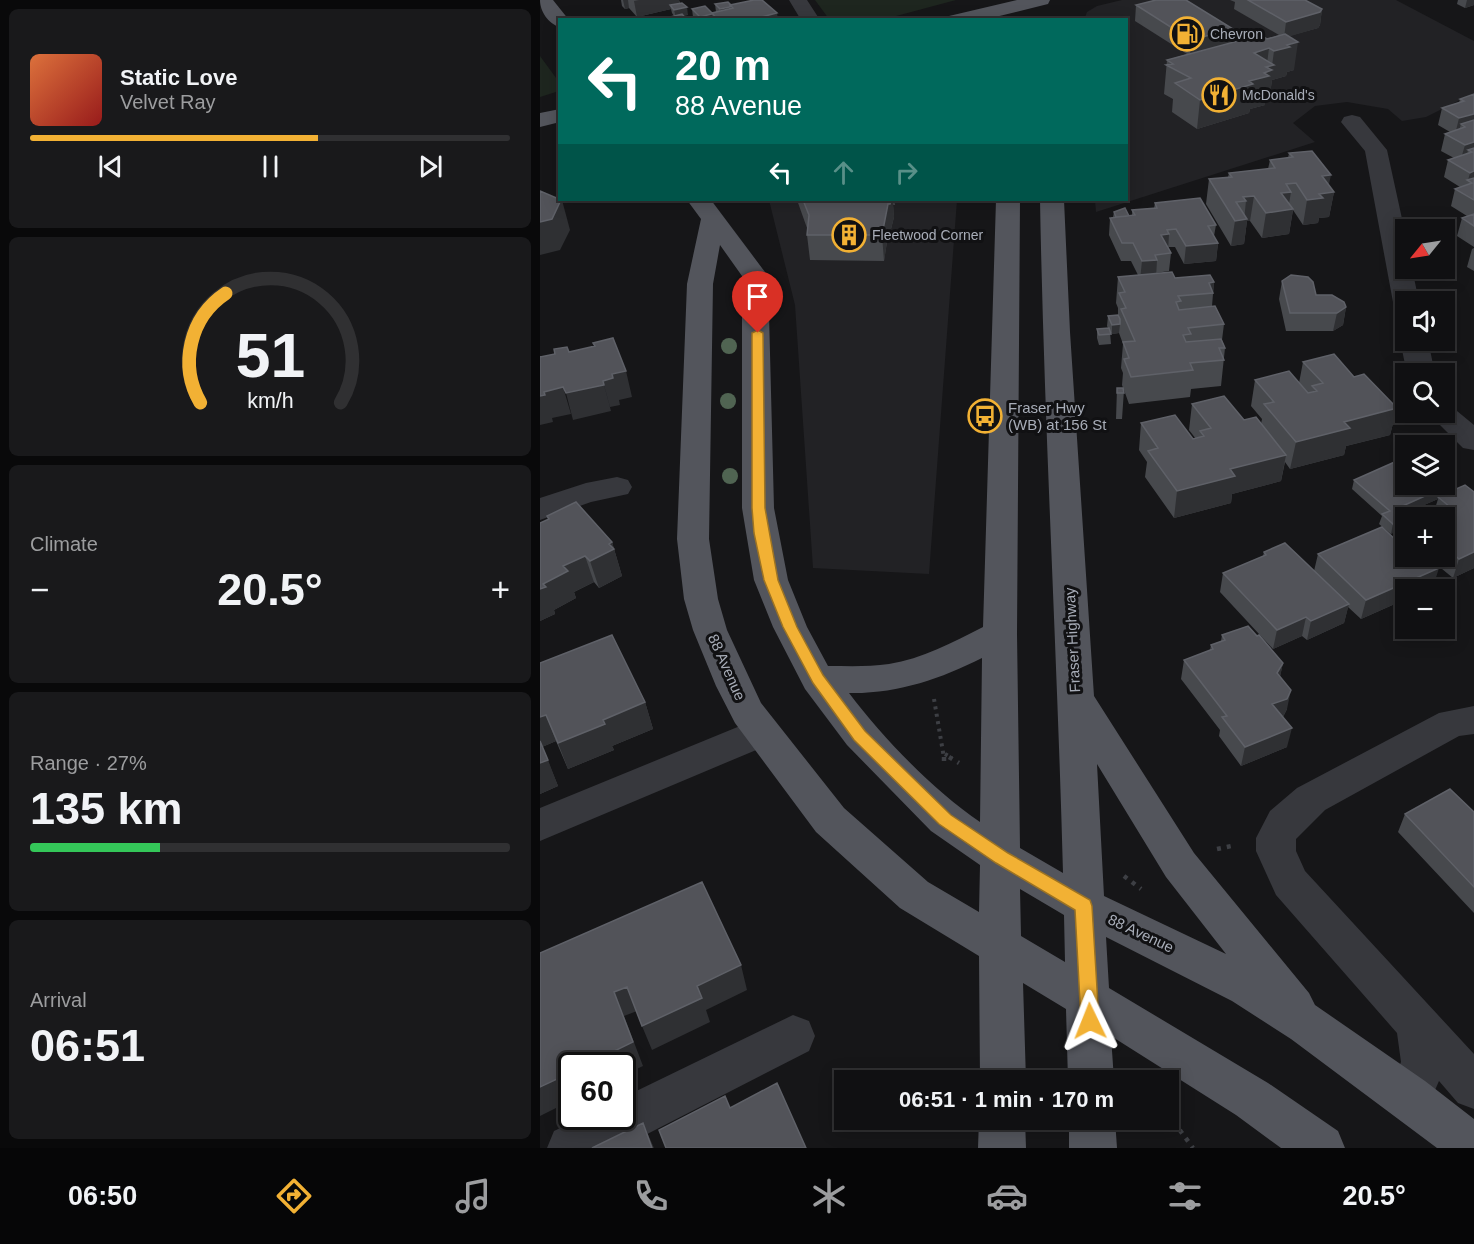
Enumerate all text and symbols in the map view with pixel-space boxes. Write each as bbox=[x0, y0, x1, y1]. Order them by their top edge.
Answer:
fuel station icon: Chevron bbox=[1169, 16, 1205, 52]
place label: Chevron bbox=[1210, 26, 1263, 42]
icon: left bbox=[576, 42, 654, 120]
text: 20 m bbox=[675, 42, 771, 89]
text: Static Love bbox=[120, 65, 237, 90]
restaurant icon: McDonald's bbox=[1201, 77, 1237, 113]
place label: McDonald's bbox=[1242, 87, 1315, 103]
text: Velvet Ray bbox=[120, 91, 216, 113]
text: 88 Avenue bbox=[675, 91, 802, 121]
icon: previous bbox=[94, 150, 127, 183]
icon: pause bbox=[254, 150, 287, 183]
icon: next bbox=[414, 150, 447, 183]
icon: left bbox=[764, 156, 797, 189]
icon: ahead bbox=[827, 156, 860, 189]
icon: right bbox=[890, 156, 923, 189]
building icon: Fleetwood Corner bbox=[831, 217, 867, 253]
north arrow bbox=[1395, 219, 1455, 279]
map controls bbox=[1395, 219, 1455, 639]
place label: Fleetwood Corner bbox=[872, 227, 984, 243]
pin bbox=[732, 271, 783, 333]
icon: arrive bbox=[741, 280, 774, 313]
button: sound bbox=[1395, 291, 1455, 351]
text: 51 bbox=[235, 321, 305, 390]
button: search bbox=[1395, 363, 1455, 423]
text: km/h bbox=[247, 390, 293, 414]
bus stop icon: Fraser Hwy (WB) at 156 St bbox=[967, 398, 1003, 434]
place label: Fraser Hwy (WB) at 156 St bbox=[1008, 399, 1107, 433]
button: layers bbox=[1395, 435, 1455, 495]
button: + bbox=[1395, 507, 1455, 567]
text: Climate bbox=[30, 533, 98, 555]
text: 20.5° bbox=[217, 564, 323, 615]
text: − bbox=[30, 571, 49, 608]
text: + bbox=[491, 571, 510, 608]
button: − bbox=[1395, 579, 1455, 639]
street label: Fraser Highway bbox=[1061, 587, 1083, 693]
street label: 88 Avenue bbox=[705, 631, 749, 703]
text: Range · 27% bbox=[30, 752, 147, 774]
text: 135 km bbox=[30, 783, 183, 834]
street label: 88 Avenue bbox=[1105, 910, 1177, 956]
text: Arrival bbox=[30, 989, 87, 1011]
position arrow bbox=[1058, 989, 1122, 1053]
text: 06:51 bbox=[30, 1020, 145, 1071]
speed limit sign: 60 bbox=[558, 1052, 636, 1130]
text: 06:51 · 1 min · 170 m bbox=[899, 1087, 1114, 1112]
icon: directions bbox=[273, 1175, 315, 1217]
icon: music bbox=[452, 1175, 494, 1217]
icon: phone bbox=[630, 1175, 672, 1217]
icon: climate bbox=[808, 1175, 850, 1217]
icon: car bbox=[986, 1175, 1028, 1217]
icon: filters bbox=[1164, 1175, 1206, 1217]
text: 06:50 bbox=[68, 1181, 137, 1211]
text: 20.5° bbox=[1342, 1181, 1406, 1211]

